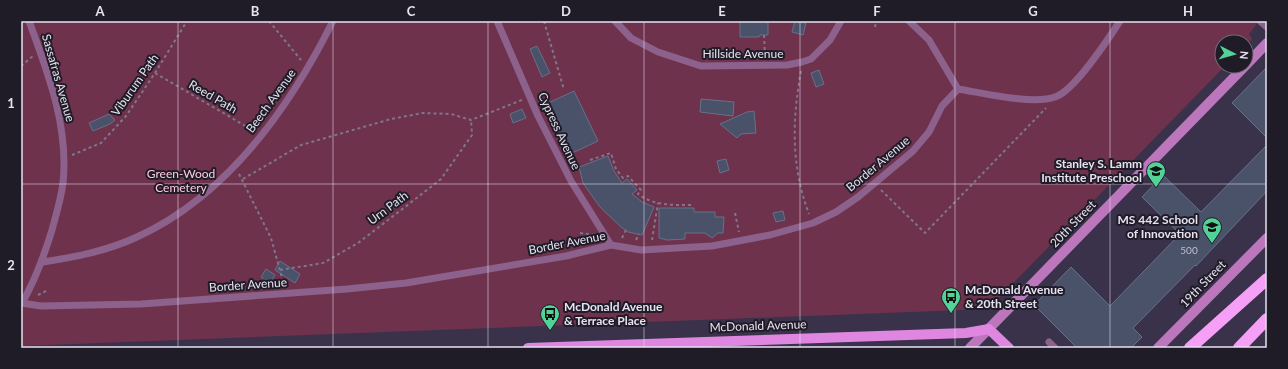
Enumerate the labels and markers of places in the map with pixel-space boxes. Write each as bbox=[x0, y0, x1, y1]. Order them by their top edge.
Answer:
place label: Stanley S. Lamm Institute Preschool bbox=[1041, 156, 1142, 185]
school or university icon: Stanley S. Lamm Institute Preschool bbox=[1145, 160, 1167, 188]
place label: MS 442 School of Innovation bbox=[1117, 212, 1198, 241]
school or university icon: MS 442 School of Innovation bbox=[1201, 216, 1223, 244]
place label: McDonald Avenue & 20th Street bbox=[965, 282, 1064, 311]
bus stop icon: McDonald Avenue & 20th Street bbox=[940, 286, 962, 314]
place label: McDonald Avenue & Terrace Place bbox=[564, 299, 663, 328]
bus stop icon: McDonald Avenue & Terrace Place bbox=[539, 303, 561, 331]

